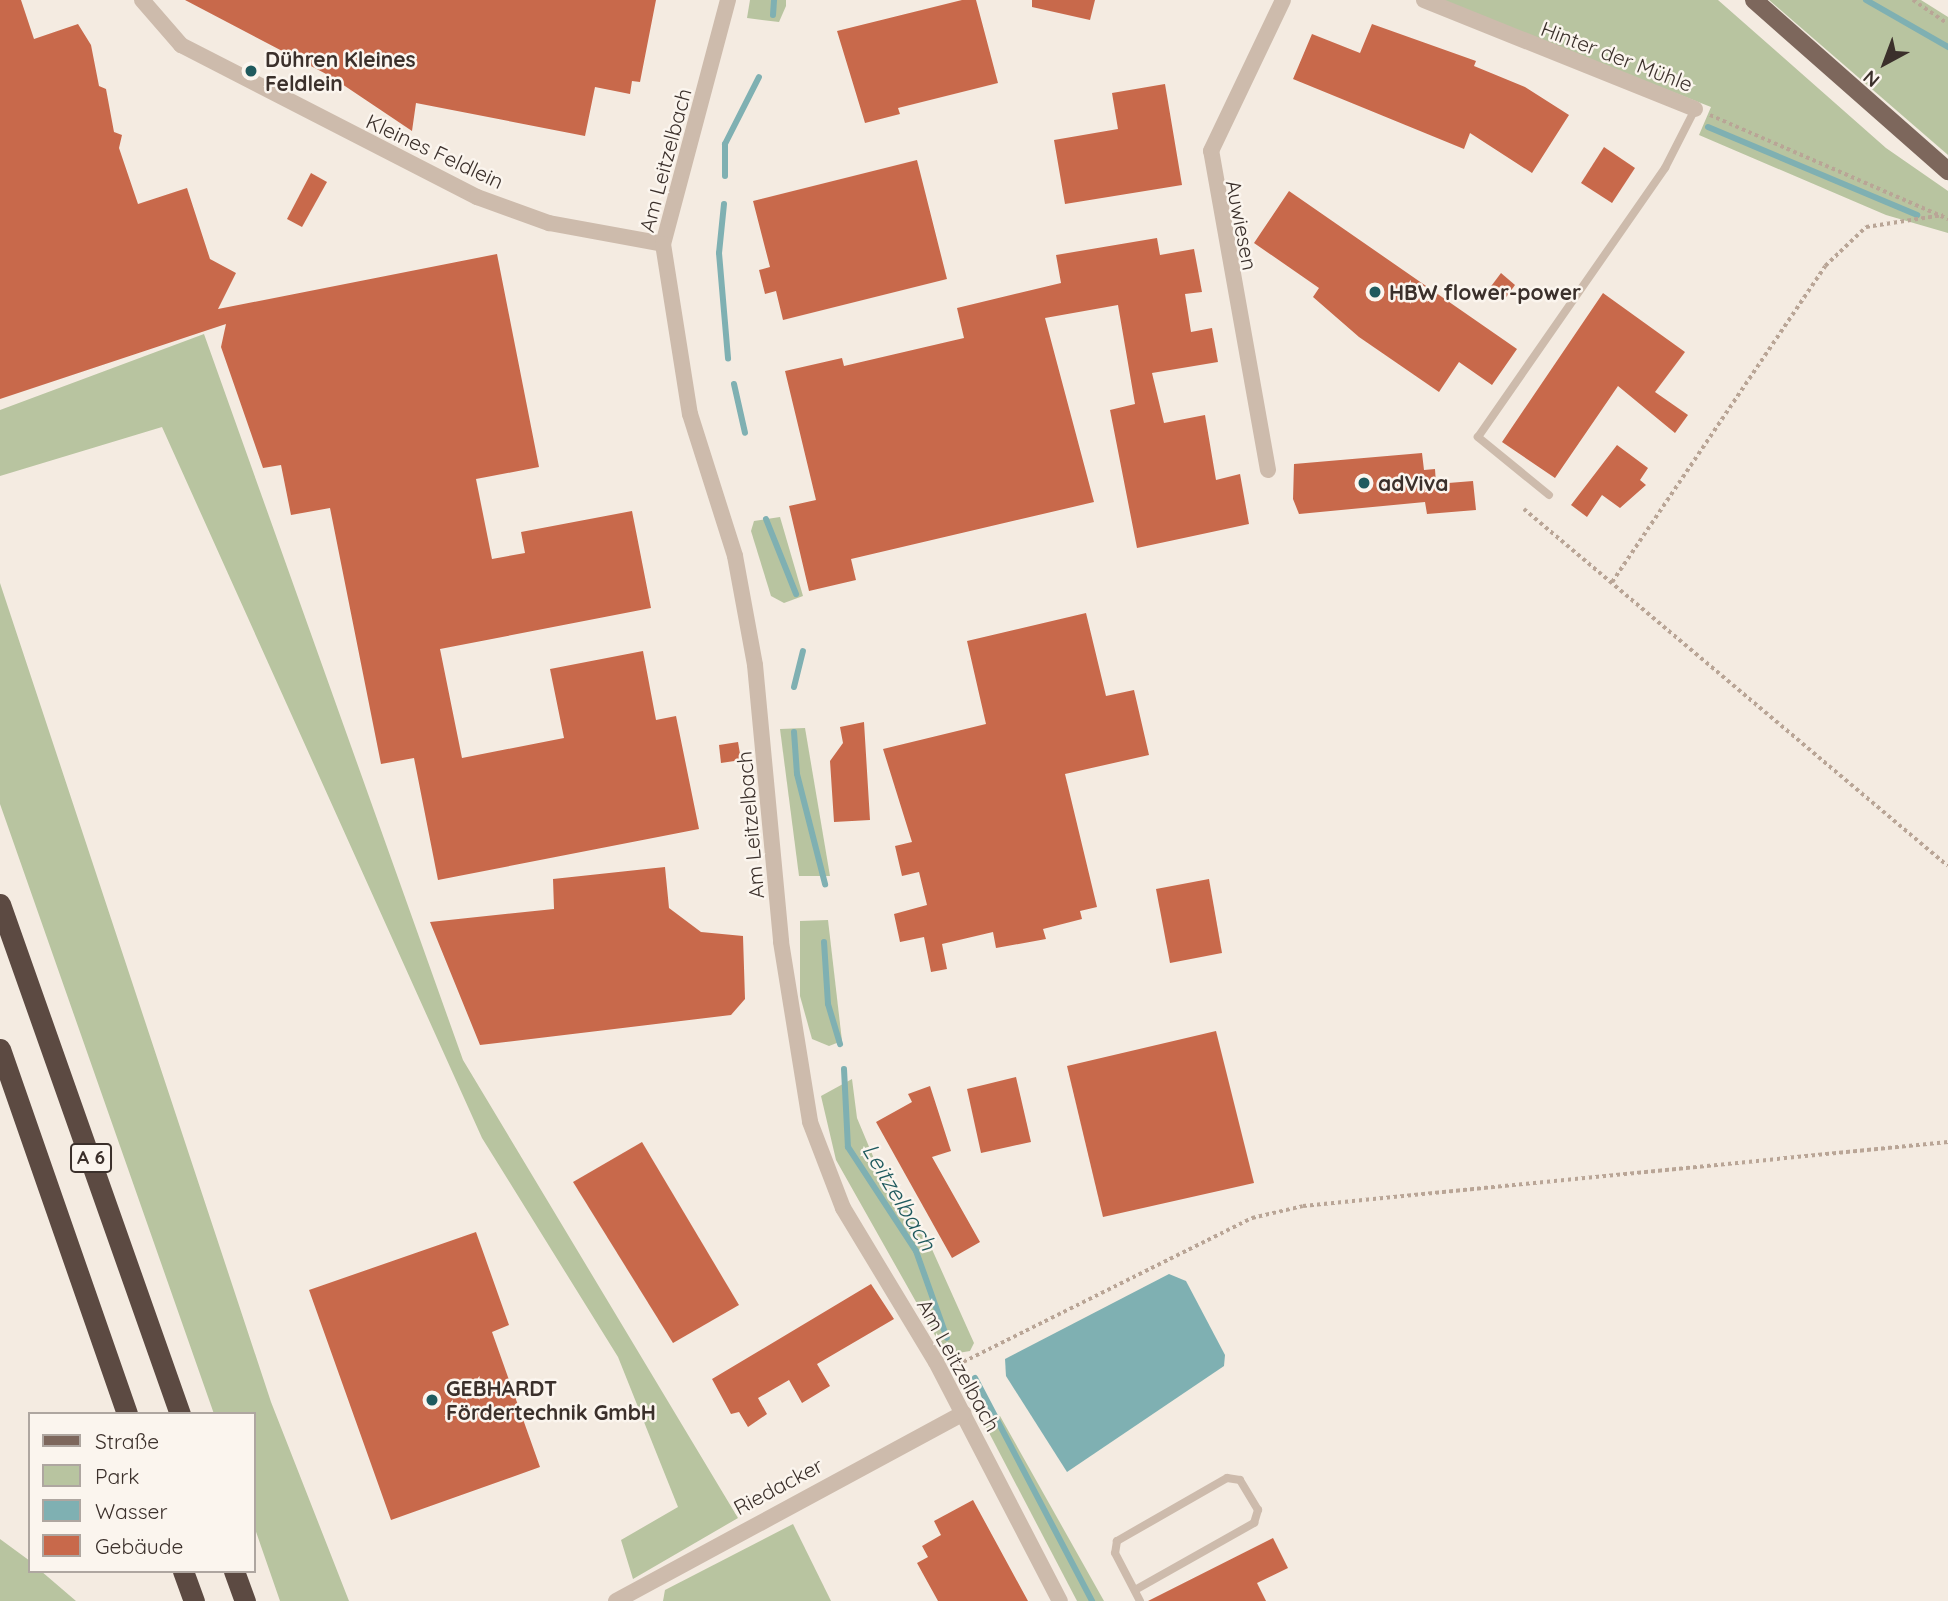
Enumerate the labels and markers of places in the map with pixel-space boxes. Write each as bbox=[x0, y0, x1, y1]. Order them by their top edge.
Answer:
place label: Dühren Kleines Feldlein bbox=[265, 46, 416, 96]
marker: Dühren Kleines Feldlein bbox=[243, 63, 259, 79]
place label: HBW flower-power bbox=[1389, 279, 1581, 305]
marker: HBW flower-power bbox=[1367, 284, 1383, 300]
place label: adViva bbox=[1378, 470, 1449, 496]
marker: adViva bbox=[1356, 475, 1372, 491]
place label: GEBHARDT Fördertechnik GmbH bbox=[446, 1375, 656, 1425]
marker: GEBHARDT Fördertechnik GmbH bbox=[424, 1392, 440, 1408]

